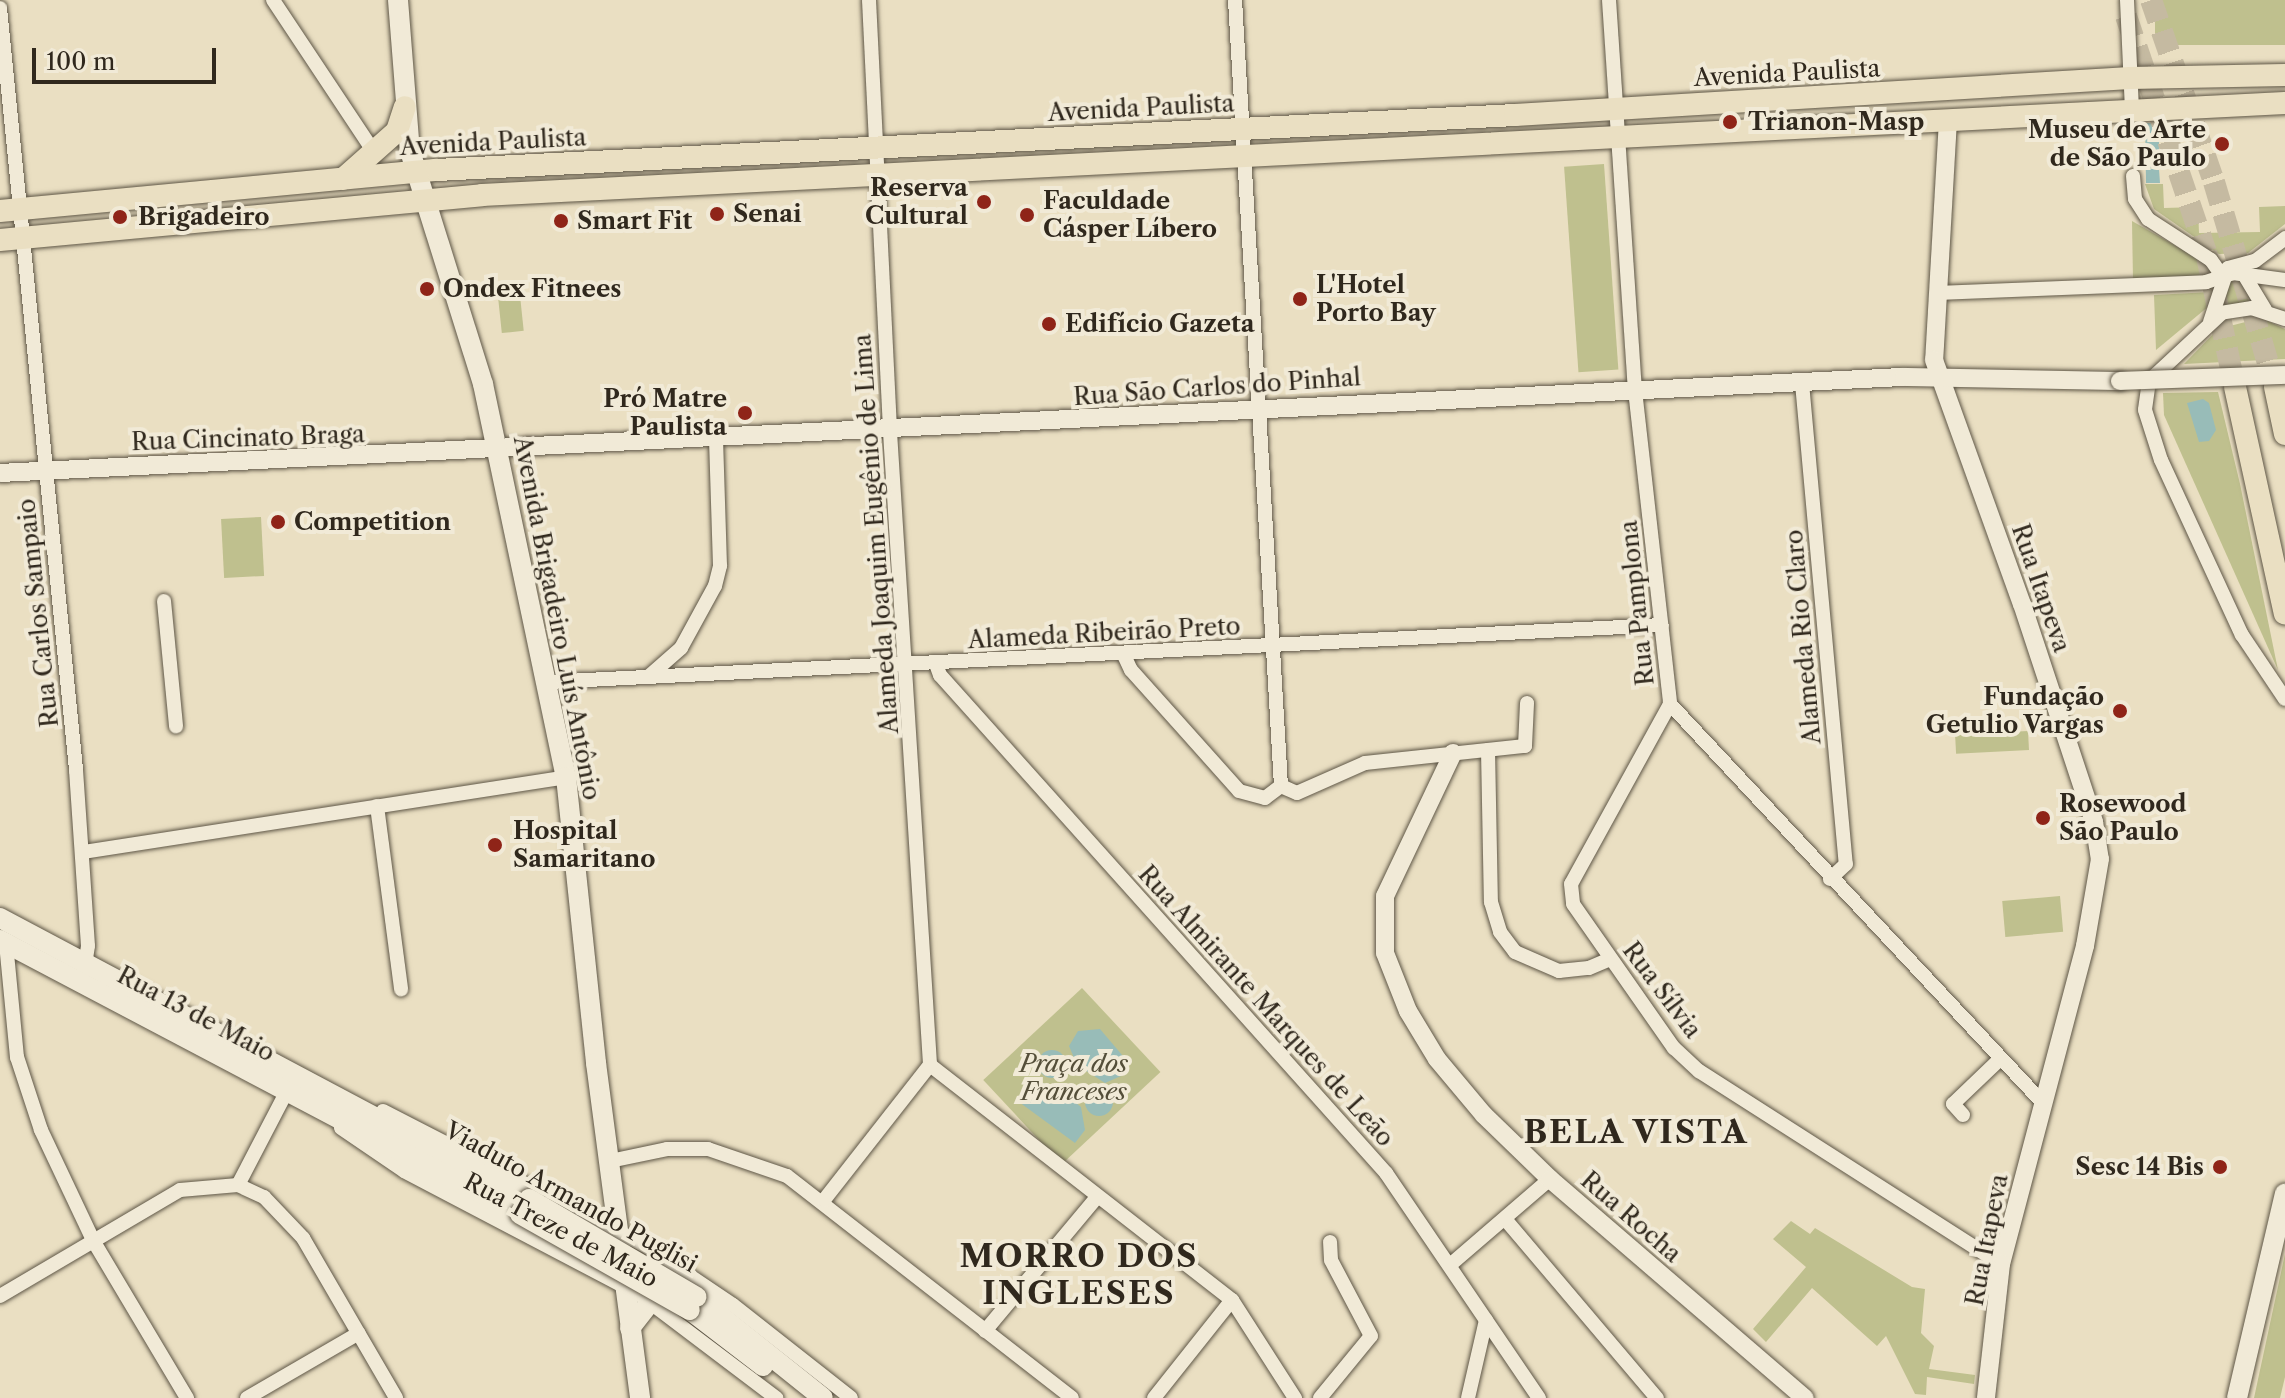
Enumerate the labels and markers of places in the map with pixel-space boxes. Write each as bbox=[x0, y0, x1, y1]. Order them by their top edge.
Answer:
place label: Trianon-Masp bbox=[1748, 108, 1924, 136]
marker: Trianon-Masp bbox=[1719, 111, 1741, 133]
place label: Museu de Arte de São Paulo bbox=[2027, 116, 2206, 172]
marker: Museu de Arte de São Paulo bbox=[2213, 135, 2231, 153]
place label: Reserva Cultural bbox=[865, 174, 968, 230]
place label: Faculdade Cásper Líbero bbox=[1043, 187, 1217, 243]
marker: Reserva Cultural bbox=[975, 193, 993, 211]
place label: Senai bbox=[733, 200, 802, 228]
place label: Brigadeiro bbox=[138, 203, 269, 231]
marker: Senai bbox=[708, 205, 726, 223]
marker: Brigadeiro bbox=[109, 206, 131, 228]
marker: Faculdade Cásper Líbero bbox=[1018, 206, 1036, 224]
place label: Smart Fit bbox=[577, 207, 692, 235]
marker: Smart Fit bbox=[552, 212, 570, 230]
place label: L'Hotel Porto Bay bbox=[1316, 271, 1436, 327]
place label: Ondex Fitnees bbox=[443, 275, 622, 303]
marker: Ondex Fitnees bbox=[418, 280, 436, 298]
marker: L'Hotel Porto Bay bbox=[1291, 290, 1309, 308]
place label: Edifício Gazeta bbox=[1065, 310, 1255, 338]
marker: Edifício Gazeta bbox=[1040, 315, 1058, 333]
place label: Pró Matre Paulista bbox=[603, 385, 727, 441]
marker: Pró Matre Paulista bbox=[734, 402, 756, 424]
place label: Competition bbox=[294, 508, 451, 536]
marker: Competition bbox=[269, 513, 287, 531]
place label: Fundação Getulio Vargas bbox=[1925, 683, 2104, 739]
marker: Fundação Getulio Vargas bbox=[2111, 702, 2129, 720]
place label: Rosewood São Paulo bbox=[2059, 790, 2187, 846]
marker: Rosewood São Paulo bbox=[2034, 809, 2052, 827]
place label: Hospital Samaritano bbox=[513, 817, 655, 873]
marker: Hospital Samaritano bbox=[484, 834, 506, 856]
place label: Sesc 14 Bis bbox=[2075, 1153, 2204, 1181]
marker: Sesc 14 Bis bbox=[2211, 1158, 2229, 1176]

